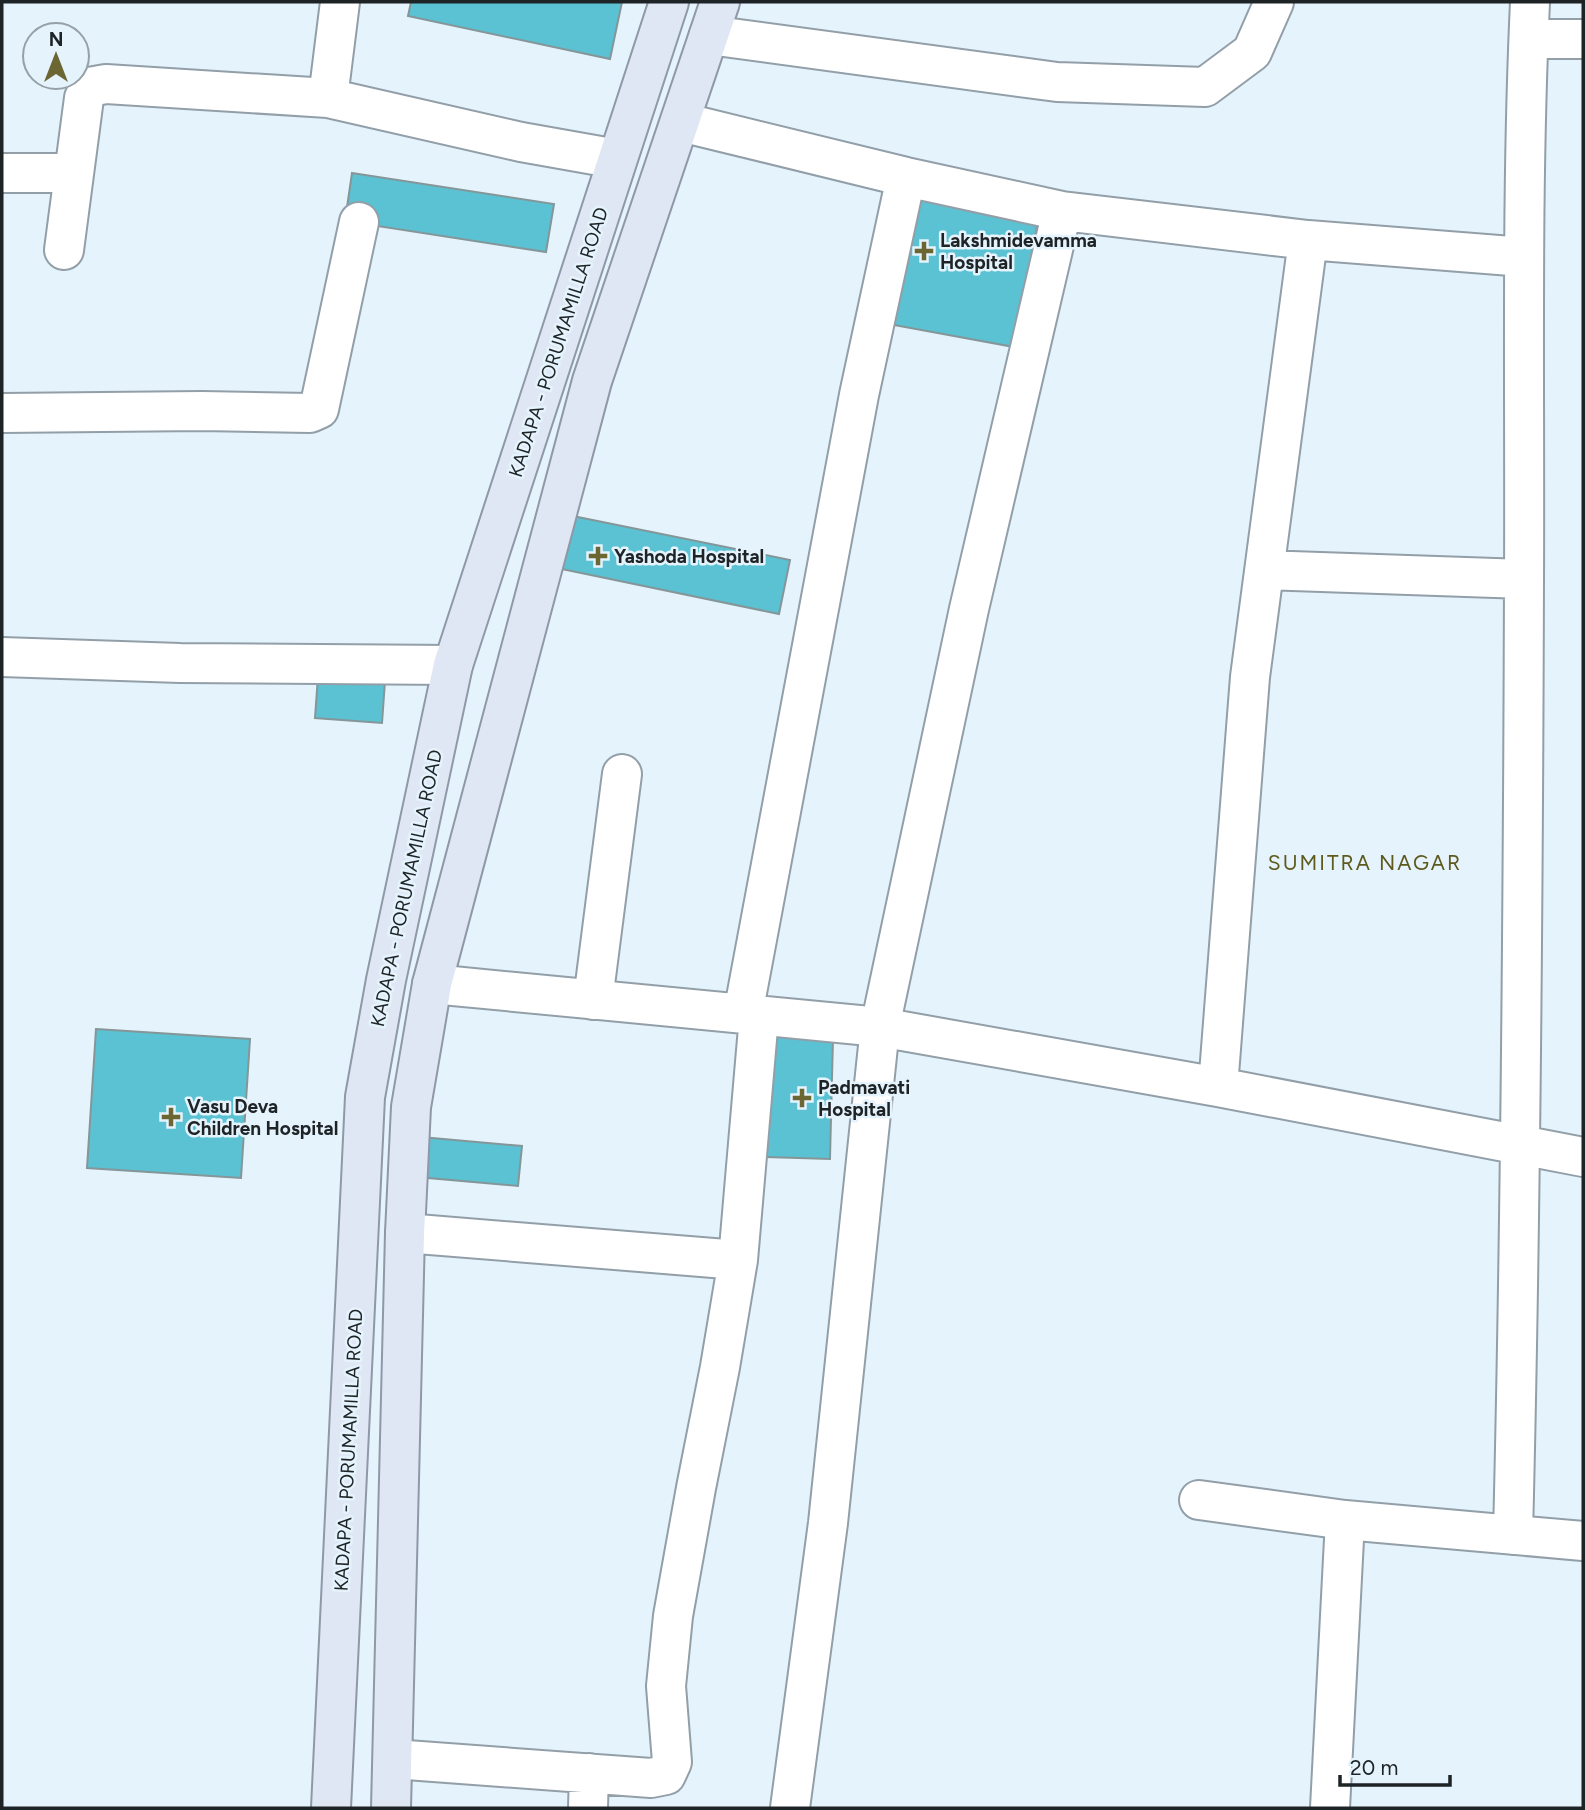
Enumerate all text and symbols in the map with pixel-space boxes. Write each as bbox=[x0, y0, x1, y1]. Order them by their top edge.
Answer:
north arrow bbox=[21, 21, 91, 91]
text: N bbox=[49, 28, 63, 51]
street label: KADAPA - PORUMAMILLA ROAD bbox=[504, 204, 613, 480]
place label: Lakshmidevamma Hospital bbox=[940, 229, 1097, 274]
marker: Lakshmidevamma Hospital bbox=[914, 241, 934, 261]
place label: Yashoda Hospital bbox=[614, 545, 764, 568]
marker: Yashoda Hospital bbox=[588, 546, 608, 566]
street label: KADAPA - PORUMAMILLA ROAD bbox=[366, 747, 447, 1029]
district label: SUMITRA NAGAR bbox=[1268, 850, 1462, 875]
place label: Padmavati Hospital bbox=[818, 1076, 910, 1121]
marker: Padmavati Hospital bbox=[792, 1088, 812, 1108]
place label: Vasu Deva Children Hospital bbox=[187, 1095, 338, 1140]
marker: Vasu Deva Children Hospital bbox=[161, 1107, 181, 1127]
street label: KADAPA - PORUMAMILLA ROAD bbox=[330, 1308, 367, 1592]
scale bar bbox=[1340, 1744, 1450, 1788]
text: 20 m bbox=[1350, 1755, 1398, 1780]

